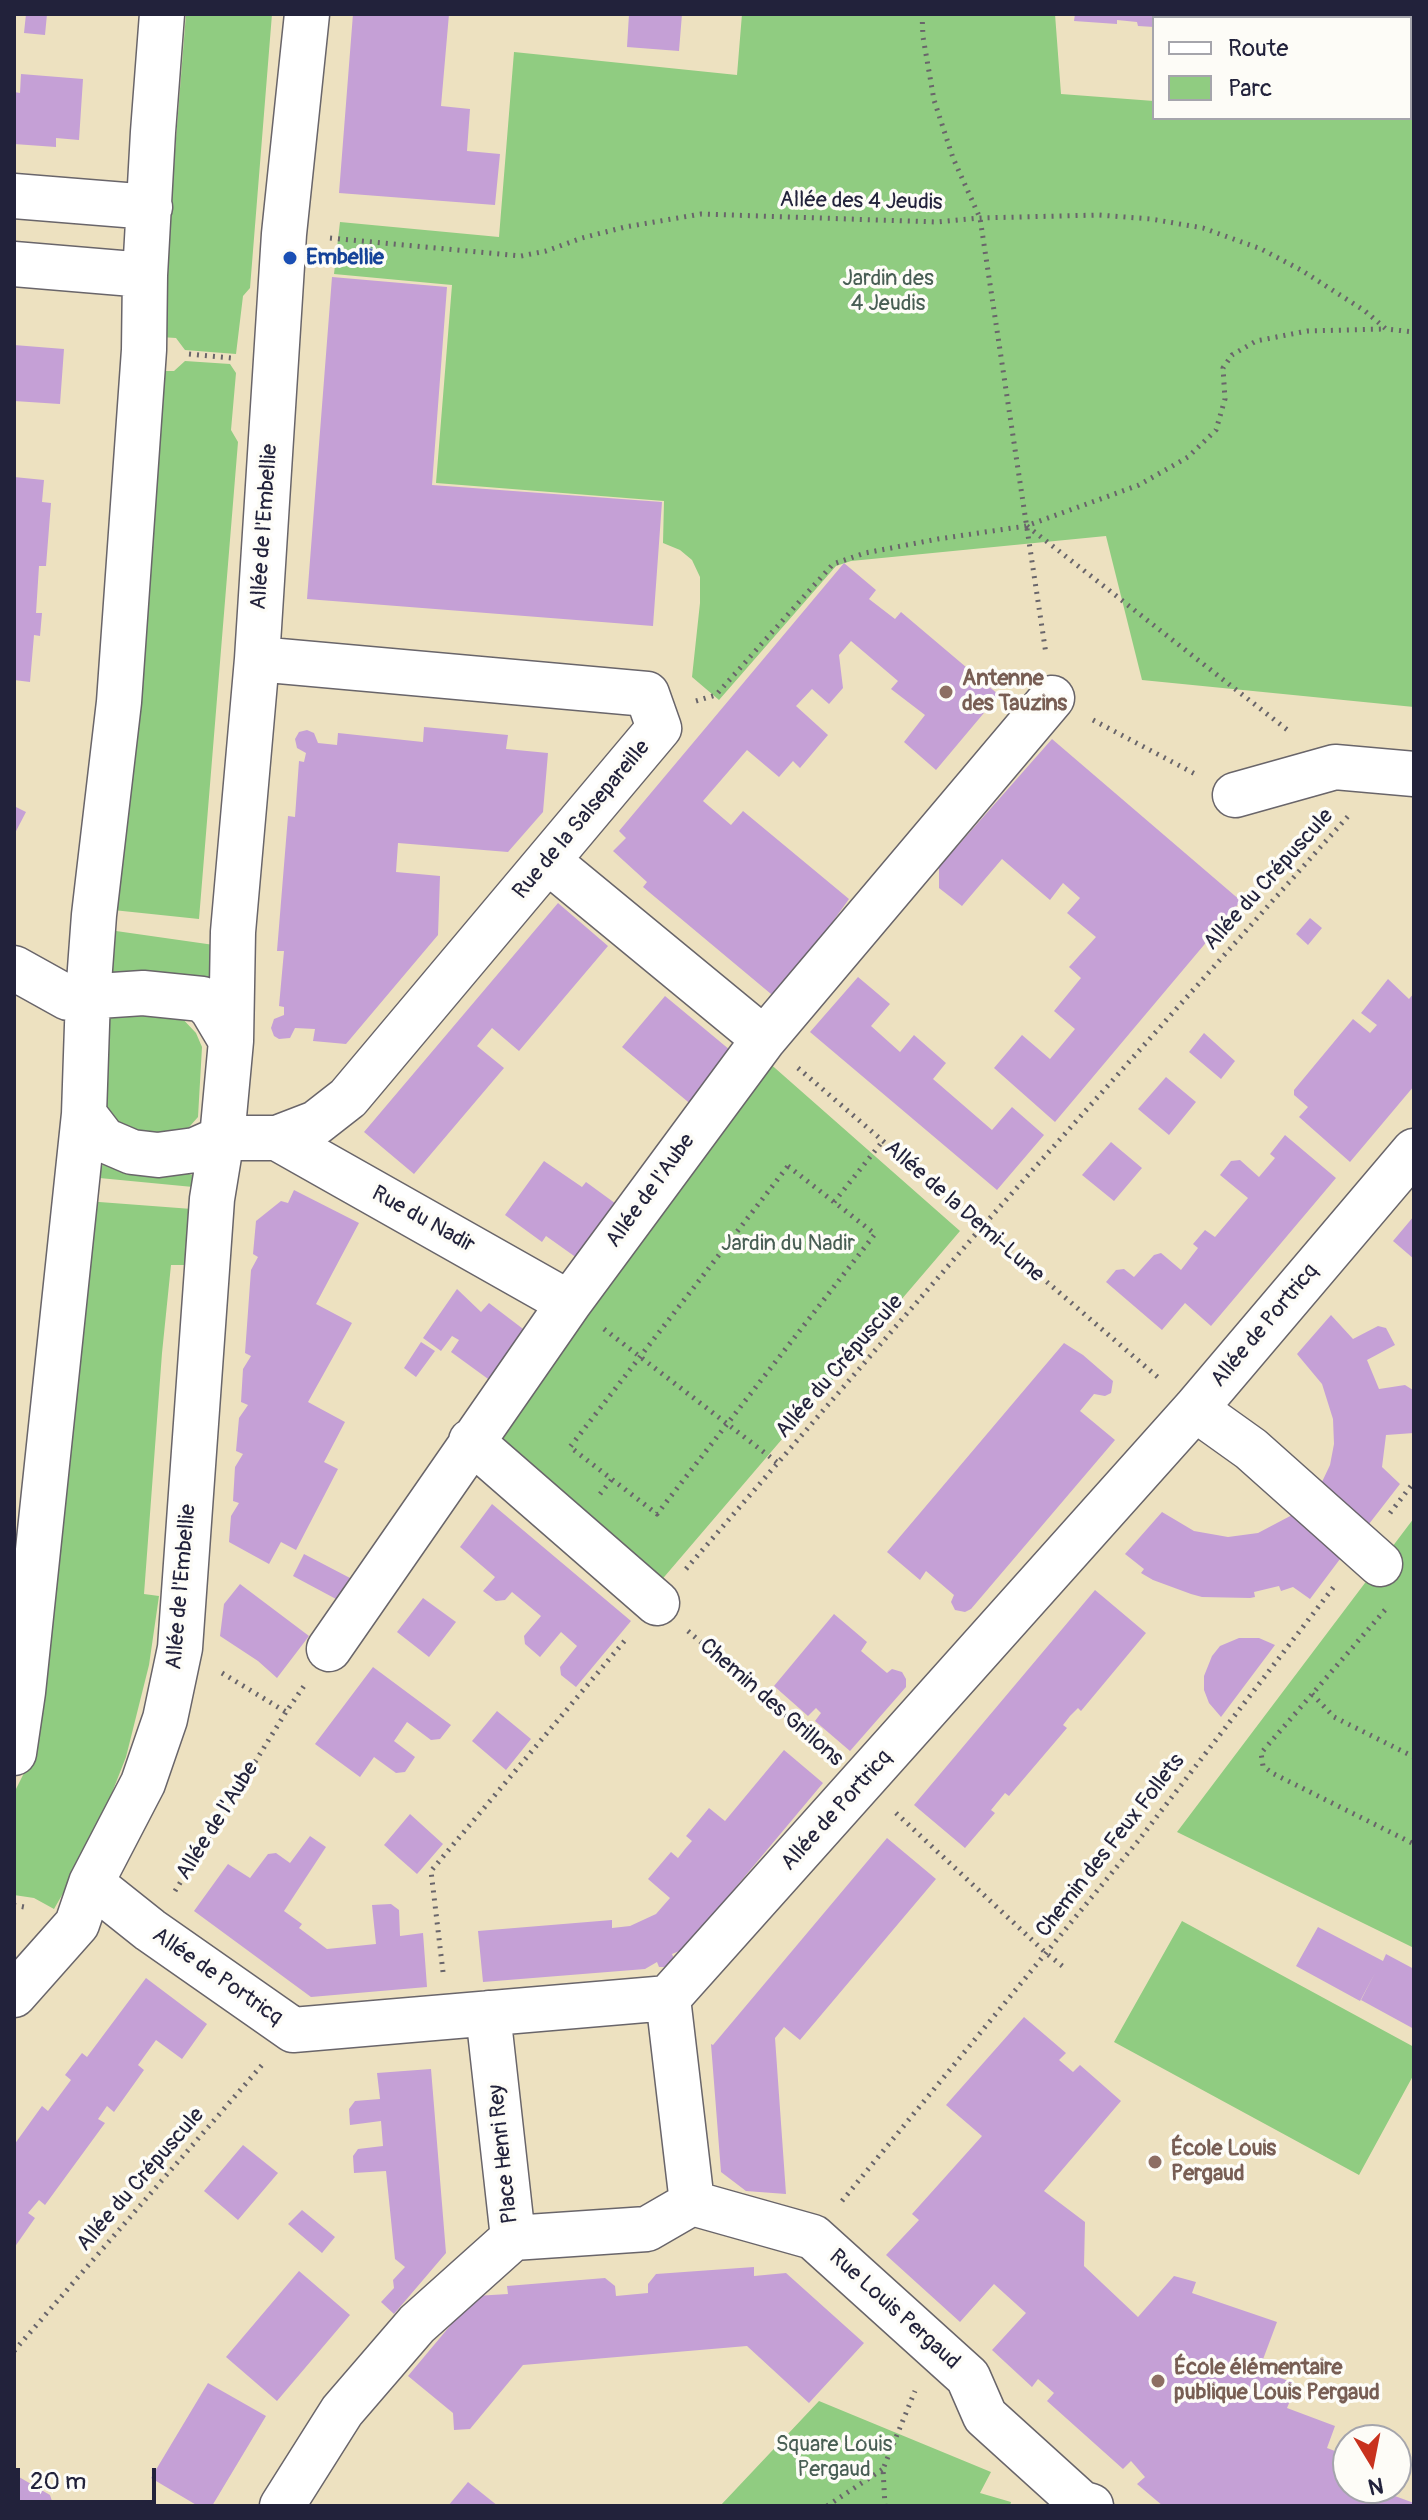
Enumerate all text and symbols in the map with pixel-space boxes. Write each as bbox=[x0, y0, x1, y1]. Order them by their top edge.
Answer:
legend bbox=[1152, 16, 1412, 120]
text: Route bbox=[1228, 34, 1288, 63]
text: Parc bbox=[1228, 74, 1272, 103]
street label: Allée des 4 Jeudis bbox=[779, 187, 943, 217]
place label: Embellie bbox=[306, 245, 384, 271]
marker: Embellie bbox=[281, 249, 299, 267]
park label: Jardin des 4 Jeudis bbox=[842, 266, 934, 318]
street label: Allée de l'Embellie bbox=[246, 443, 284, 611]
place label: Antenne des Tauzins bbox=[962, 666, 1067, 718]
marker: Antenne des Tauzins bbox=[937, 683, 955, 701]
street label: Rue de la Salsepareille bbox=[508, 735, 656, 905]
street label: Allée du Crépuscule bbox=[1198, 804, 1340, 956]
street label: Allée de l'Aube bbox=[601, 1129, 701, 1253]
street label: Allée de la Demi-Lune bbox=[879, 1135, 1049, 1289]
street label: Rue du Nadir bbox=[367, 1181, 479, 1259]
park label: Jardin du Nadir bbox=[721, 1231, 855, 1257]
street label: Allée de Portricq bbox=[1206, 1259, 1324, 1393]
street label: Allée du Crépuscule bbox=[771, 1290, 909, 1444]
street label: Allée de l'Embellie bbox=[162, 1503, 202, 1671]
street label: Chemin des Grillons bbox=[694, 1633, 848, 1773]
street label: Allée de Portricq bbox=[776, 1745, 898, 1877]
street label: Chemin des Feux Follets bbox=[1031, 1749, 1191, 1943]
street label: Allée de l'Aube bbox=[171, 1757, 265, 1885]
street label: Allée de Portricq bbox=[147, 1922, 287, 2032]
street label: Place Henri Rey bbox=[484, 2083, 524, 2225]
street label: Allée du Crépuscule bbox=[72, 2103, 210, 2257]
place label: École Louis Pergaud bbox=[1171, 2136, 1276, 2188]
marker: École Louis Pergaud bbox=[1146, 2153, 1164, 2171]
street label: Rue Louis Pergaud bbox=[823, 2244, 965, 2376]
place label: École élémentaire publique Louis Pergaud bbox=[1174, 2355, 1380, 2406]
marker: École élémentaire publique Louis Pergaud bbox=[1149, 2372, 1167, 2390]
north arrow bbox=[1332, 2424, 1412, 2504]
park label: Square Louis Pergaud bbox=[776, 2432, 892, 2484]
scale bar bbox=[20, 2452, 160, 2502]
text: 20 m bbox=[30, 2467, 86, 2496]
text: N bbox=[1366, 2471, 1386, 2501]

